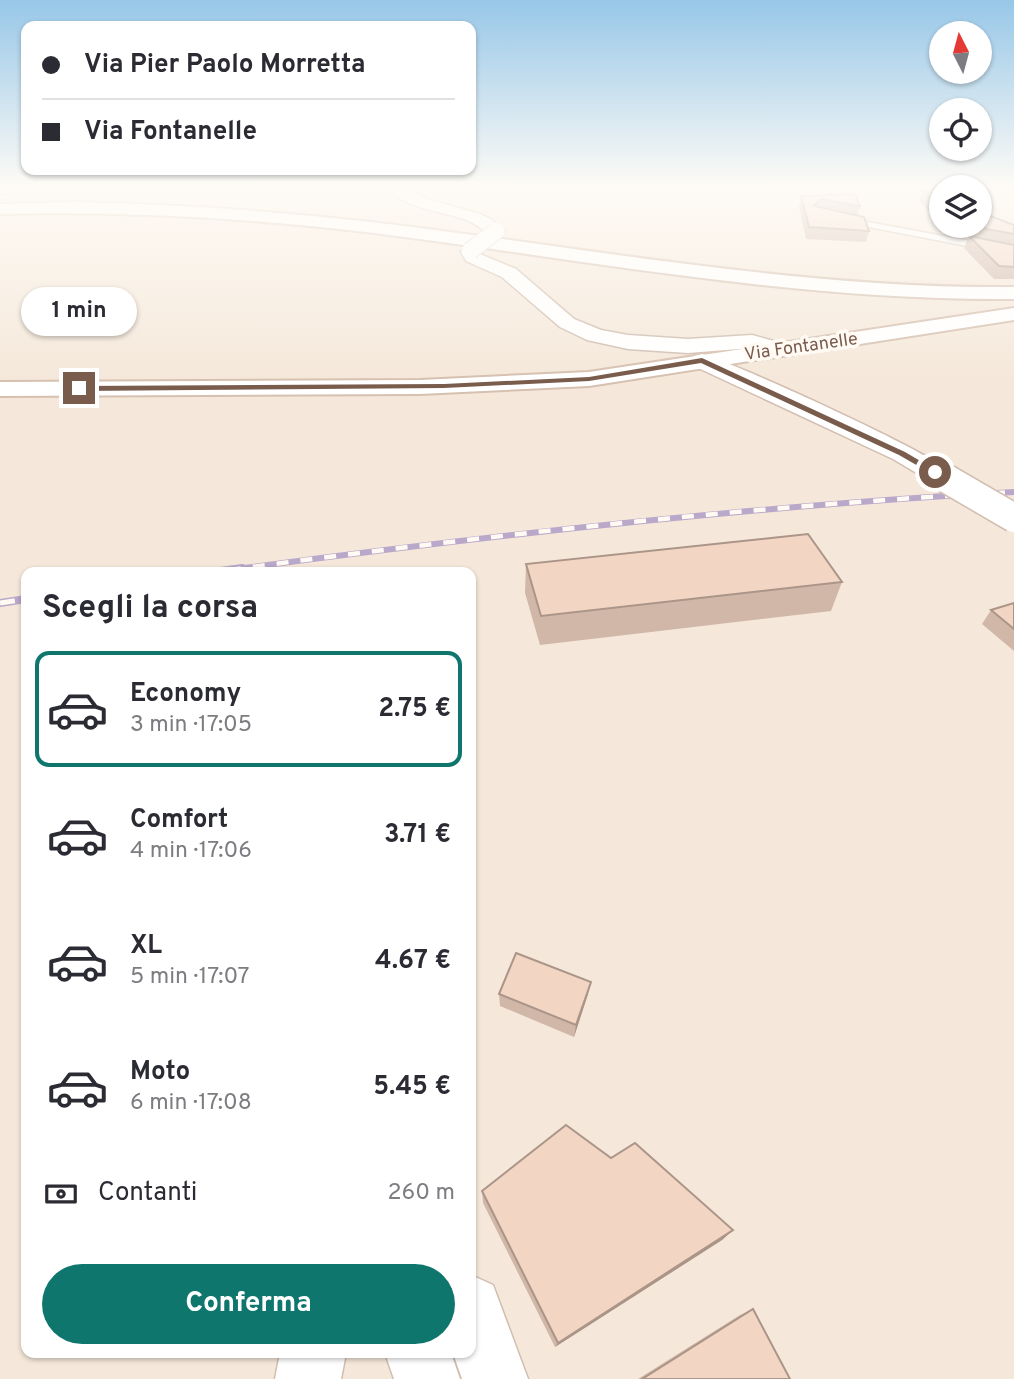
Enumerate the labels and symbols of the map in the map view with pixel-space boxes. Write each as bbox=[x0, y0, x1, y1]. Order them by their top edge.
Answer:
north arrow bbox=[929, 21, 992, 84]
callout: 1 min bbox=[21, 286, 137, 336]
street label: Via Fontanelle bbox=[743, 328, 859, 367]
route end bbox=[63, 372, 95, 404]
route start bbox=[919, 456, 951, 488]

